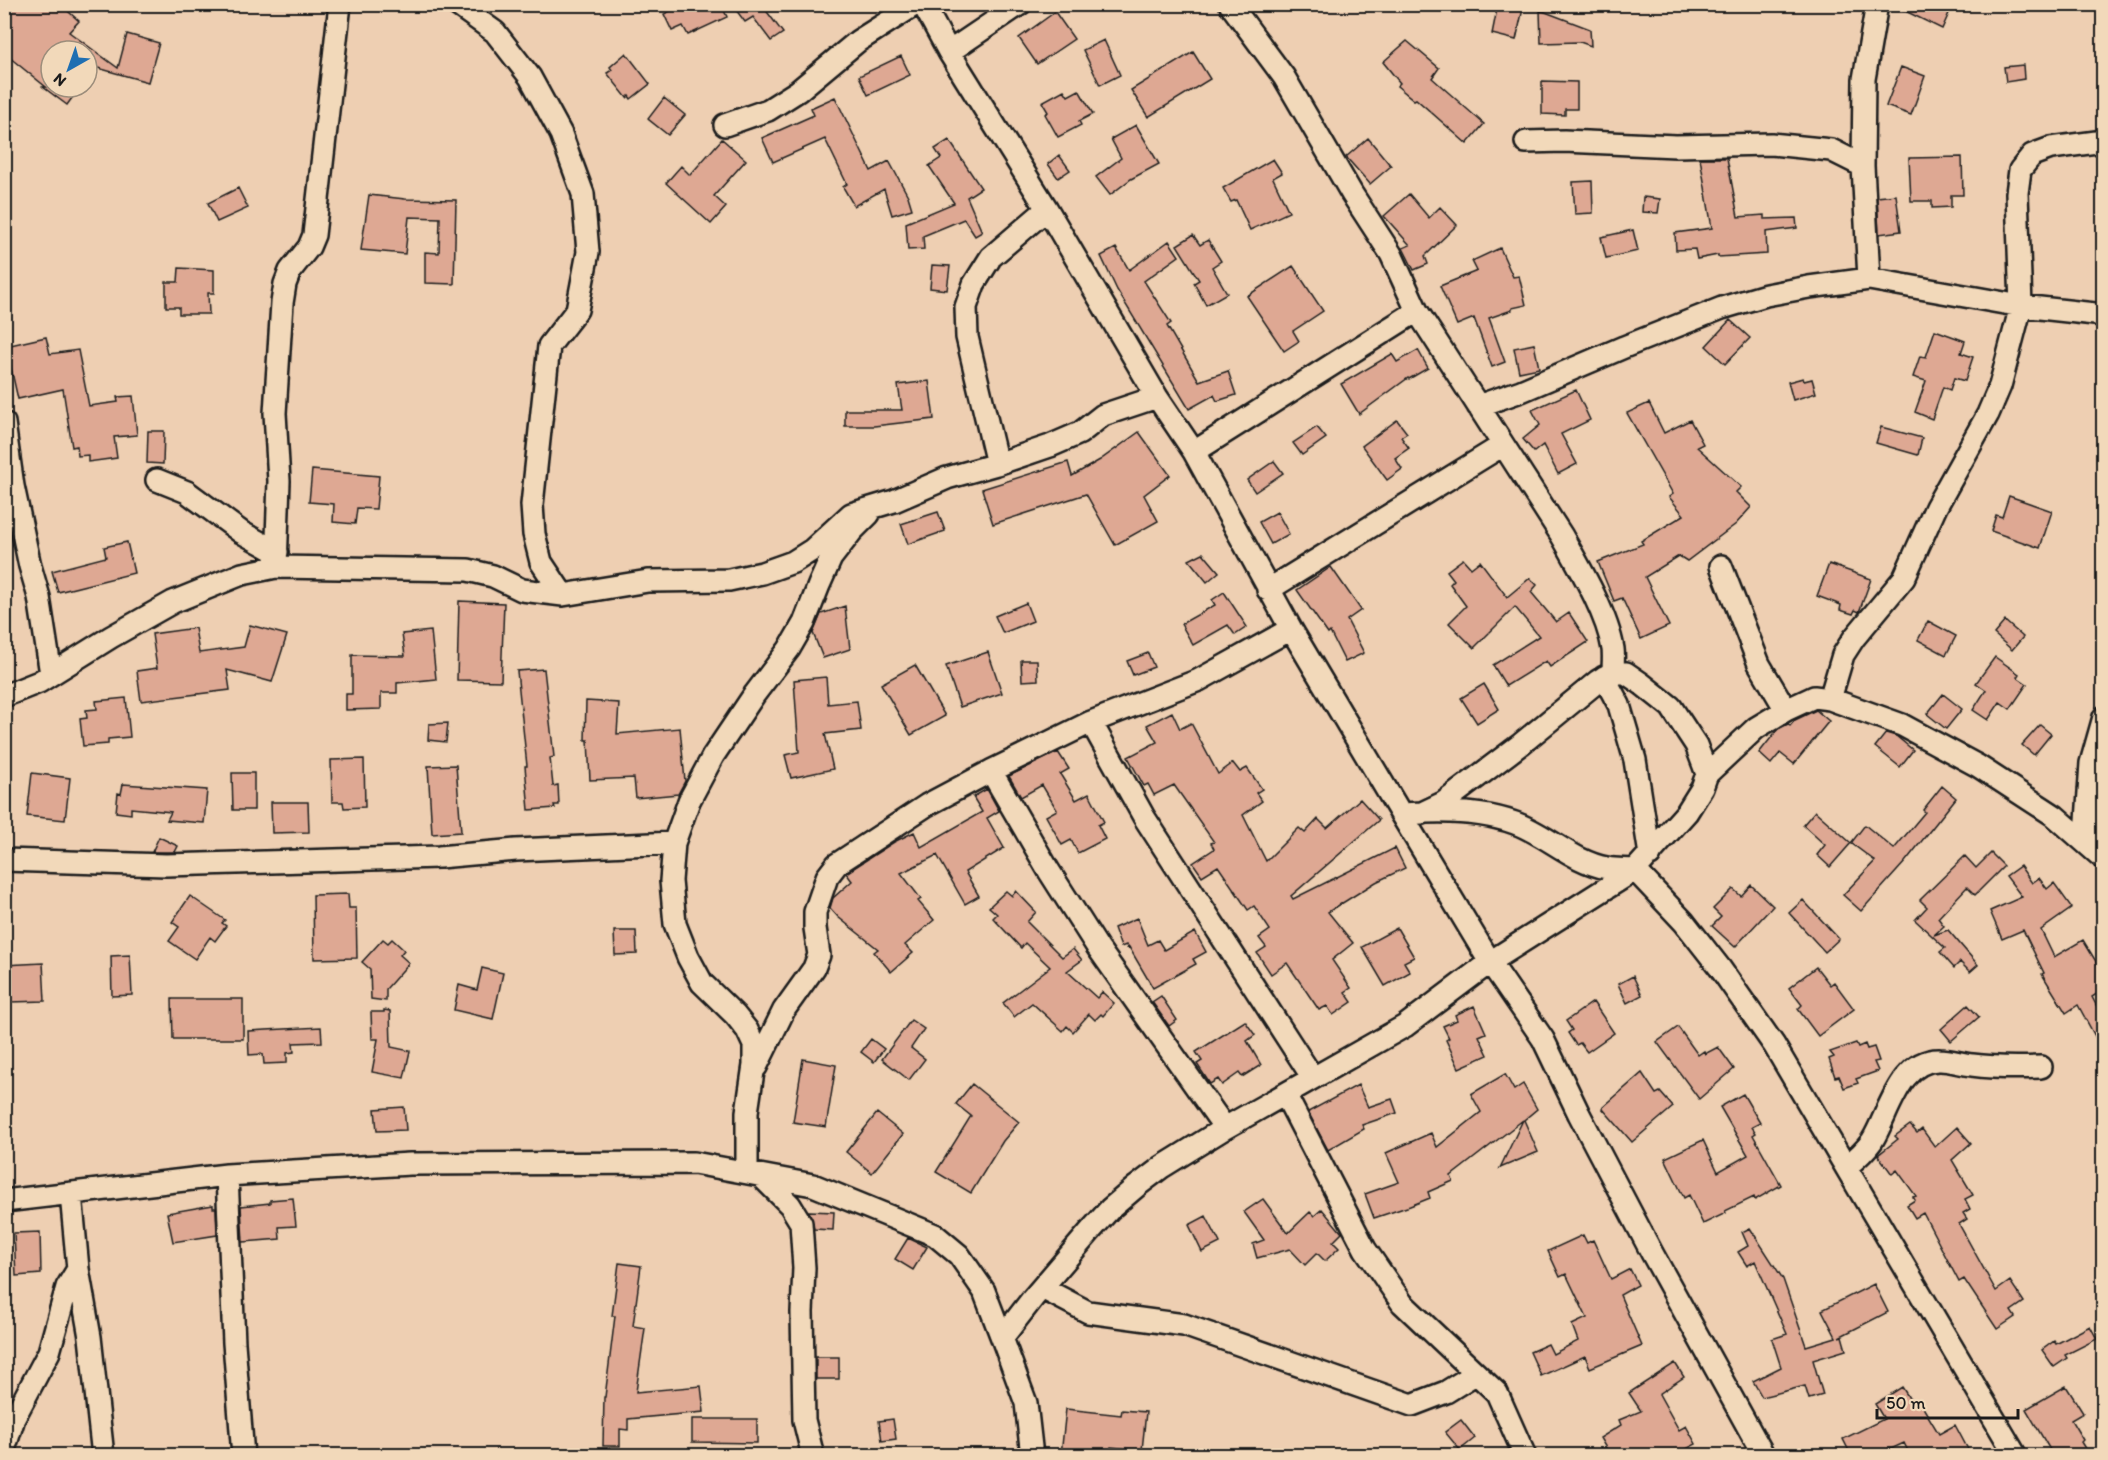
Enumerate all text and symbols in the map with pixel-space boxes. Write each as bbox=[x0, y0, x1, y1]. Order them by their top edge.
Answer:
north arrow bbox=[39, 39, 99, 99]
text: N bbox=[49, 69, 70, 91]
scale bar bbox=[1877, 1382, 2018, 1420]
text: 50 m bbox=[1886, 1392, 1926, 1414]

